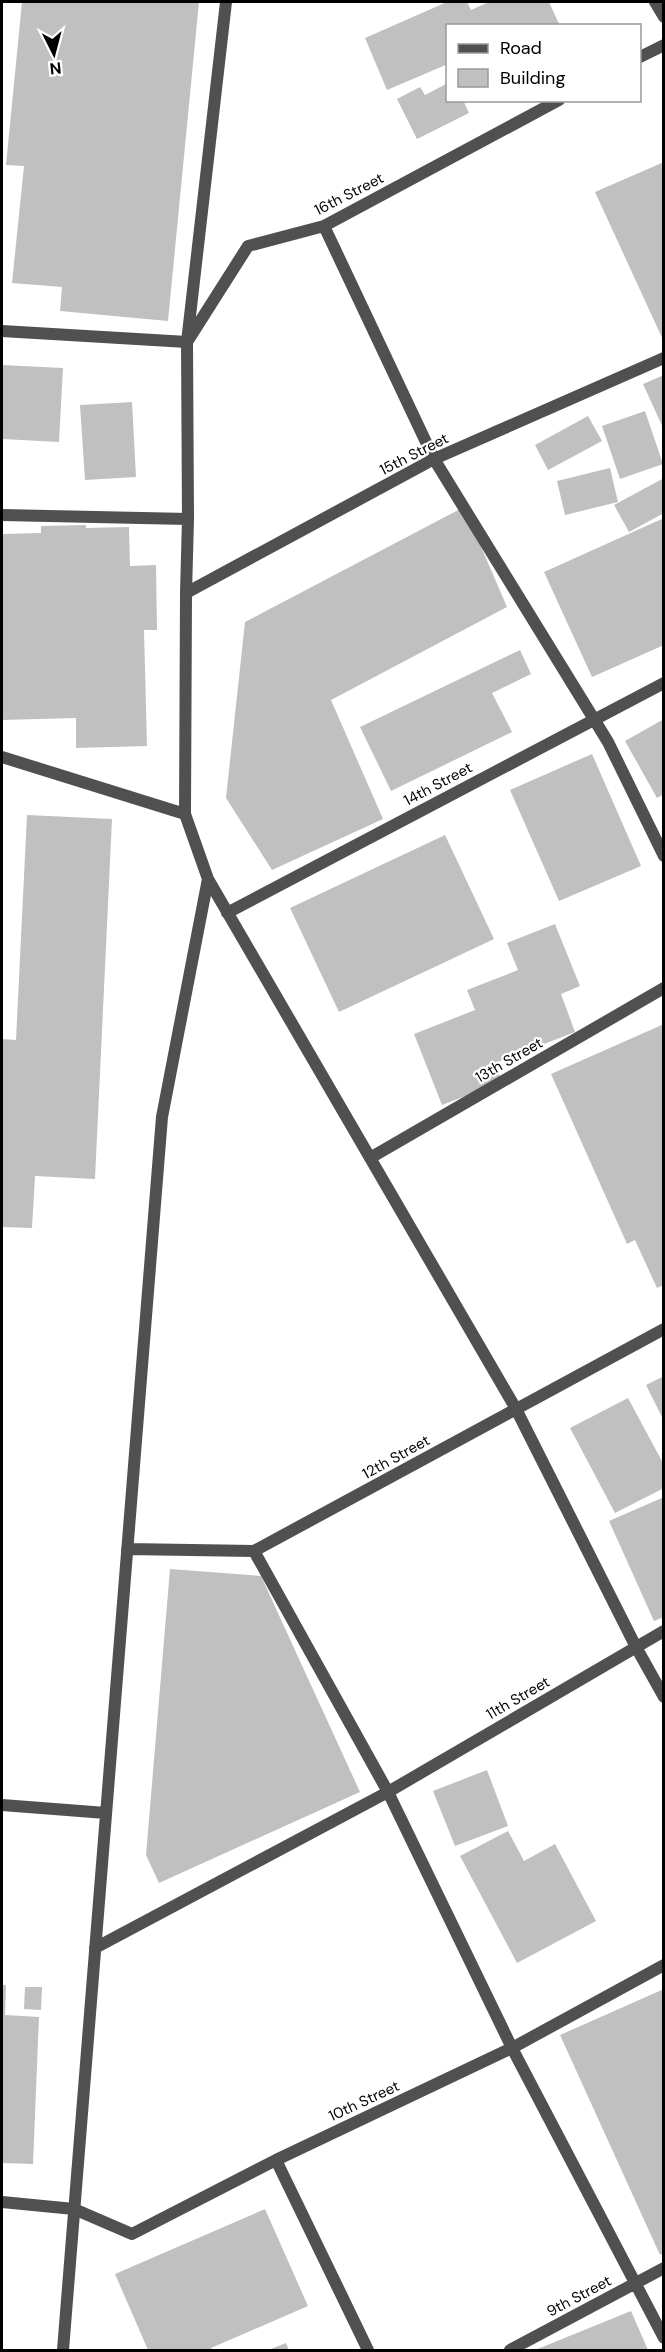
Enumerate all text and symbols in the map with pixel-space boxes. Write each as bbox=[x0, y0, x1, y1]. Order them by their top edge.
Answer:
north arrow bbox=[24, 24, 84, 84]
legend bbox=[446, 24, 641, 102]
text: Road bbox=[500, 36, 542, 60]
text: N bbox=[49, 57, 62, 79]
text: Building bbox=[500, 66, 565, 90]
street label: 16th Street bbox=[311, 168, 387, 220]
street label: 15th Street bbox=[376, 428, 452, 480]
street label: 14th Street bbox=[400, 758, 476, 810]
street label: 13th Street bbox=[472, 1033, 546, 1087]
street label: 12th Street bbox=[359, 1430, 433, 1484]
street label: 11th Street bbox=[483, 1672, 554, 1724]
street label: 10th Street bbox=[325, 2076, 403, 2126]
street label: 9th Street bbox=[543, 2271, 615, 2321]

